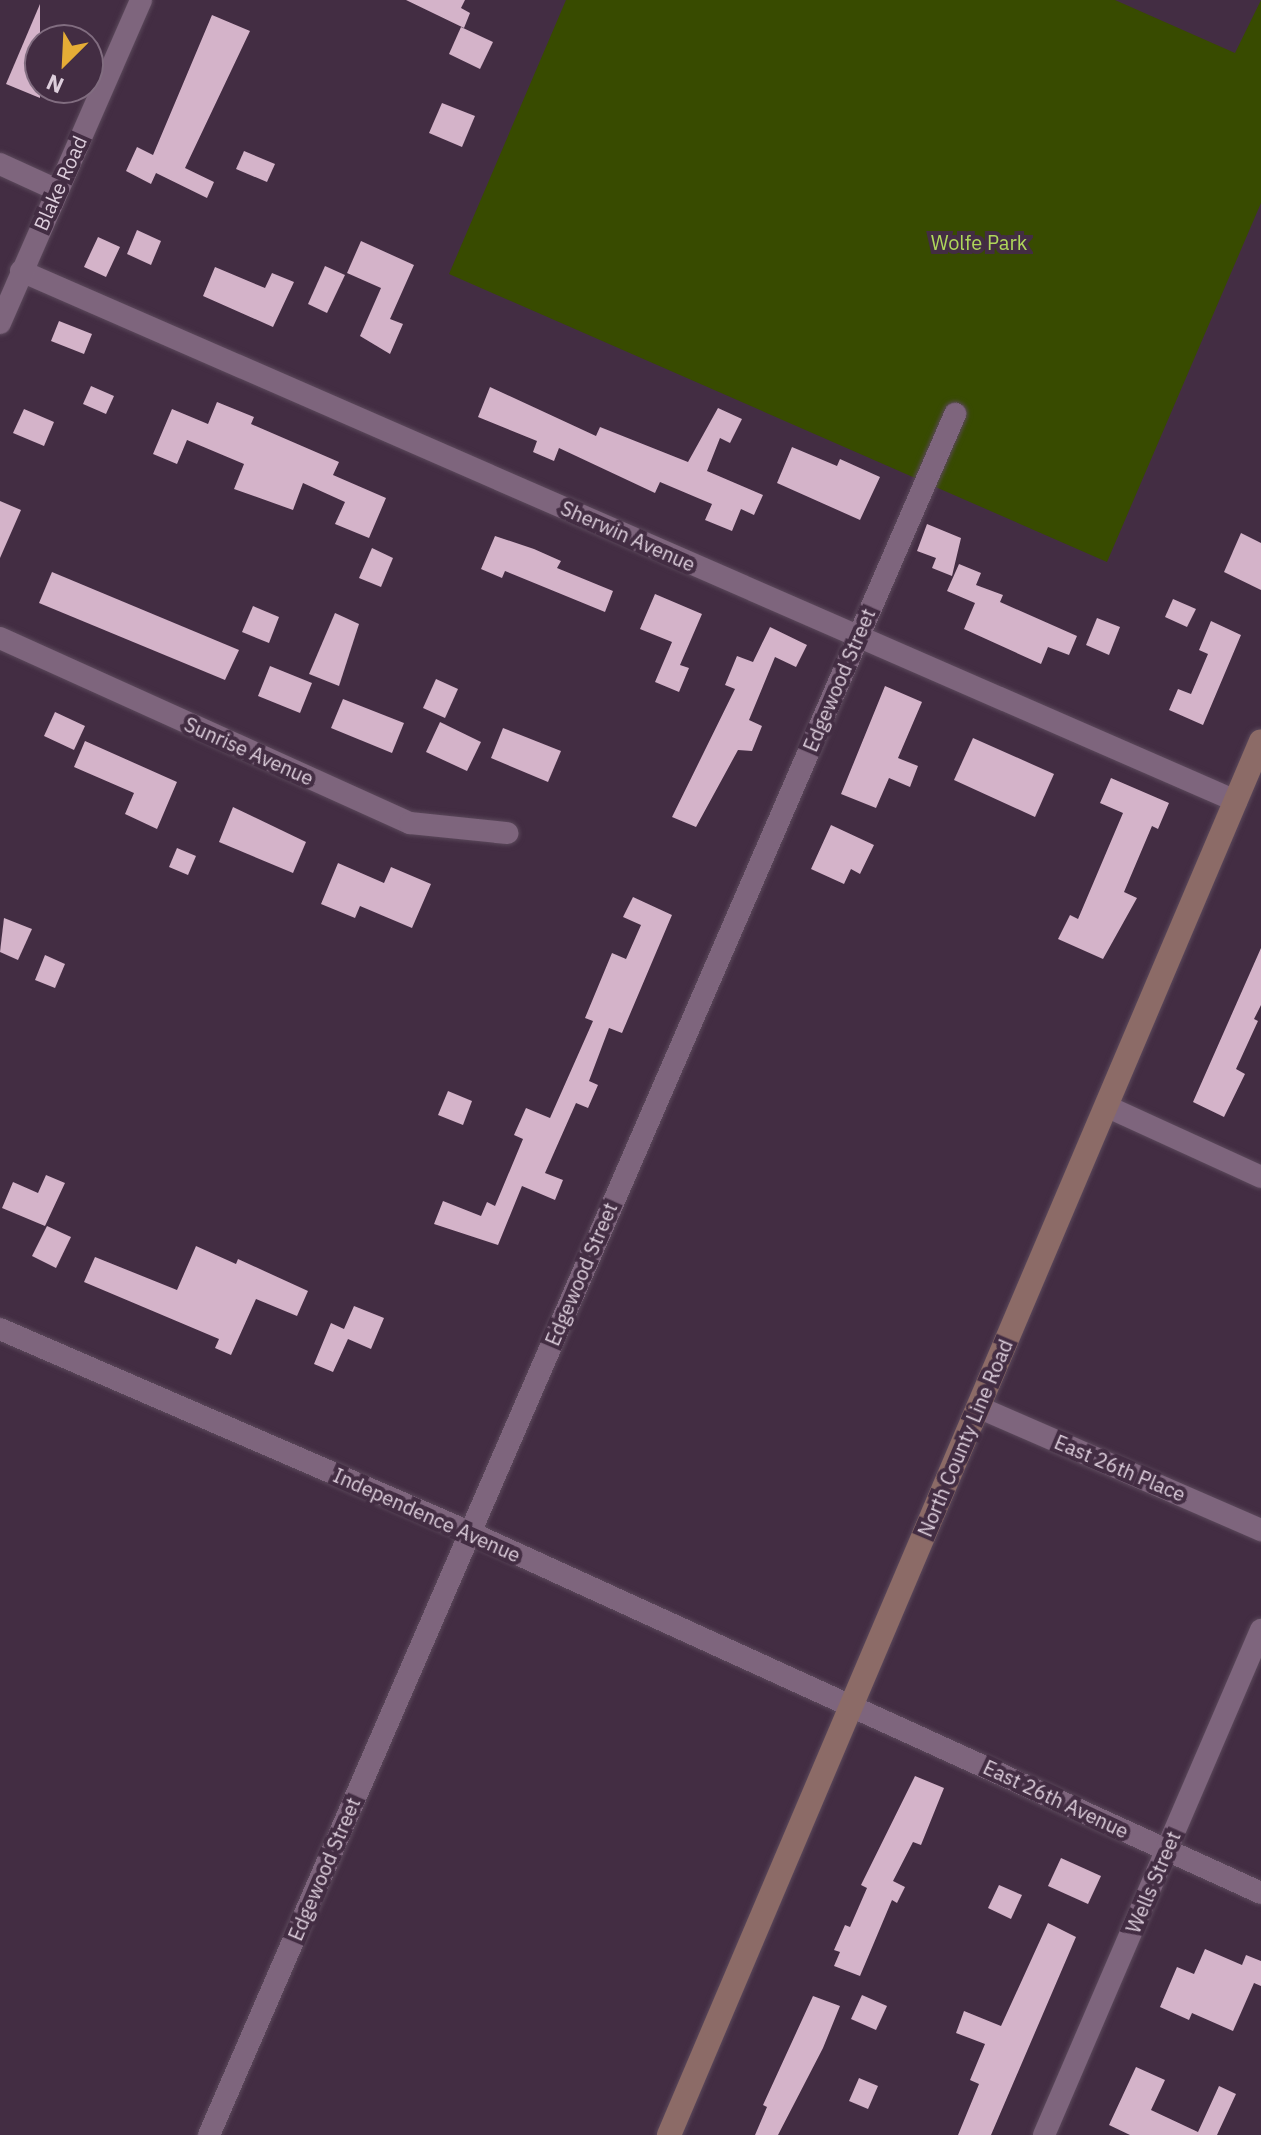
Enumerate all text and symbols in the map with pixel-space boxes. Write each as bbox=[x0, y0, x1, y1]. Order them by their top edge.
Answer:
north arrow bbox=[24, 24, 104, 104]
text: N bbox=[42, 68, 68, 101]
street label: Blake Road bbox=[28, 132, 92, 234]
park label: Wolfe Park bbox=[931, 230, 1027, 254]
street label: Sherwin Avenue bbox=[557, 496, 699, 576]
street label: Edgewood Street bbox=[798, 605, 880, 755]
street label: Sunrise Avenue bbox=[181, 712, 317, 790]
street label: Edgewood Street bbox=[540, 1199, 622, 1349]
street label: North County Line Road bbox=[913, 1336, 1017, 1540]
street label: East 26th Place bbox=[1051, 1430, 1189, 1506]
street label: Independence Avenue bbox=[330, 1463, 524, 1567]
street label: East 26th Avenue bbox=[980, 1755, 1132, 1843]
street label: Edgewood Street bbox=[283, 1794, 365, 1944]
street label: Wells Street bbox=[1121, 1827, 1185, 1937]

